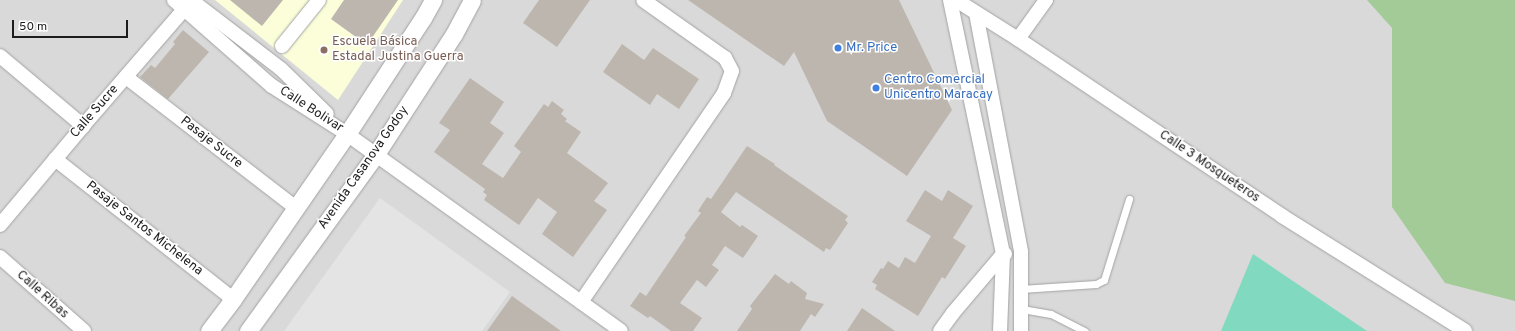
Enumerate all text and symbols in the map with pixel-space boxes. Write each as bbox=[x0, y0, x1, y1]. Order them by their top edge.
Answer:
scale bar bbox=[14, 12, 130, 38]
text: 50 m bbox=[19, 19, 47, 35]
place label: Escuela Básica Estadal Justina Guerra bbox=[332, 35, 464, 66]
place label: Mr. Price bbox=[846, 40, 897, 56]
marker: Mr. Price bbox=[833, 43, 843, 53]
marker: Escuela Básica Estadal Justina Guerra bbox=[319, 45, 329, 55]
place label: Centro Comercial Unicentro Maracay bbox=[884, 73, 993, 104]
street label: Calle Sucre bbox=[68, 82, 122, 142]
marker: Centro Comercial Unicentro Maracay bbox=[871, 83, 881, 93]
street label: Calle Bolivar bbox=[276, 84, 346, 136]
street label: Avenida Casanova Godoy bbox=[316, 103, 412, 233]
street label: Pasaje Sucre bbox=[177, 114, 245, 172]
street label: Calle 3 Mosqueteros bbox=[1156, 128, 1262, 206]
street label: Pasaje Santos Michelena bbox=[83, 179, 205, 279]
street label: Calle Ribas bbox=[13, 268, 71, 322]

